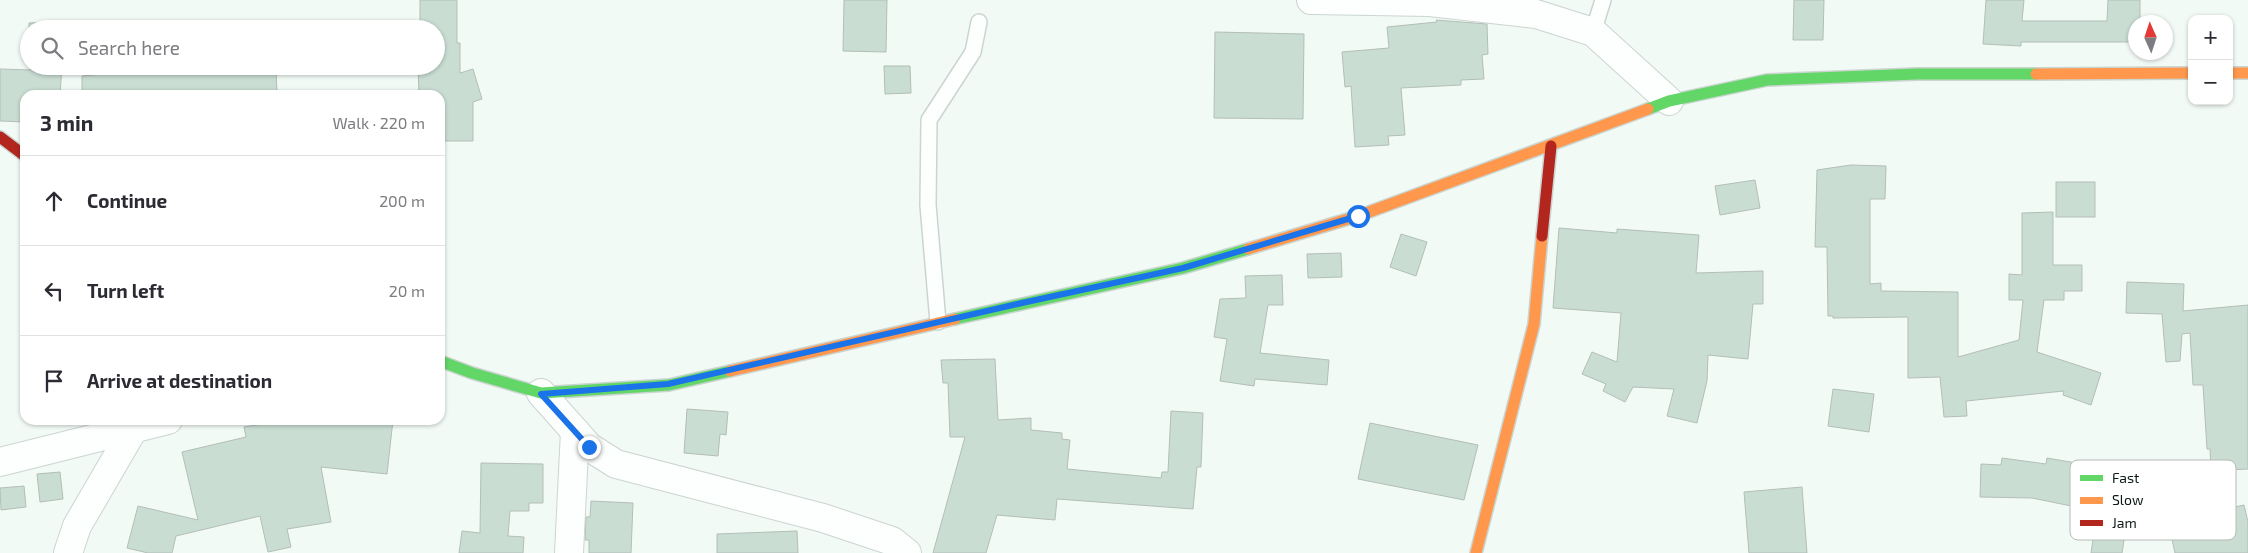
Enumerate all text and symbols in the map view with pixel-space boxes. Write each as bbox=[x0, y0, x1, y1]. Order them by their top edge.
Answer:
north arrow bbox=[2128, 15, 2173, 60]
map controls bbox=[2188, 15, 2233, 105]
button: + bbox=[2188, 15, 2233, 60]
search box bbox=[20, 20, 445, 75]
icon: search bbox=[38, 34, 66, 62]
text: Search here bbox=[78, 36, 180, 59]
button: − bbox=[2188, 60, 2233, 105]
text: 3 min bbox=[40, 110, 93, 135]
text: Walk · 220 m bbox=[332, 113, 425, 132]
icon: ahead bbox=[40, 187, 68, 215]
text: Continue bbox=[87, 189, 167, 212]
text: 200 m bbox=[379, 191, 425, 210]
route start bbox=[1347, 205, 1370, 228]
icon: left bbox=[40, 277, 68, 305]
text: Turn left bbox=[87, 279, 164, 302]
text: 20 m bbox=[389, 281, 425, 300]
icon: arrive bbox=[40, 367, 68, 395]
text: Arrive at destination bbox=[87, 369, 272, 392]
route end bbox=[578, 436, 601, 459]
legend bbox=[2070, 460, 2236, 540]
text: Fast bbox=[2112, 469, 2139, 486]
text: Slow bbox=[2112, 491, 2144, 508]
text: Jam bbox=[2112, 514, 2137, 531]

